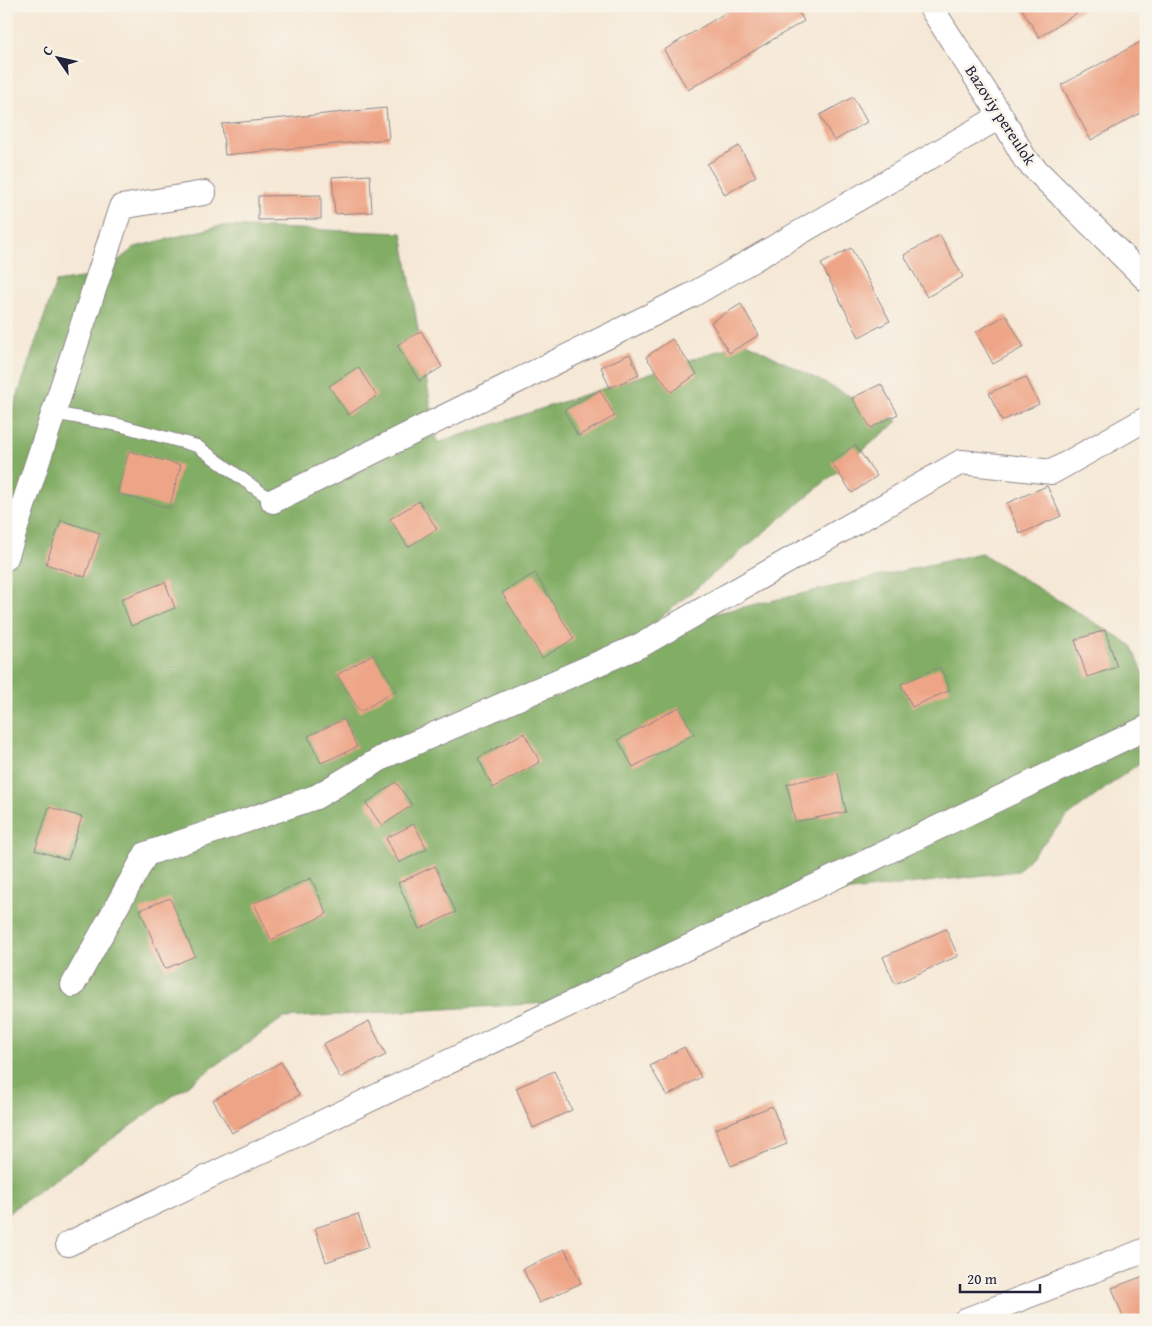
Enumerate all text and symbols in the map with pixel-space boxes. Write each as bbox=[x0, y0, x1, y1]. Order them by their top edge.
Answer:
north arrow bbox=[32, 32, 82, 82]
text: С bbox=[37, 42, 58, 60]
street label: Bazoviy pereulok bbox=[960, 60, 1043, 170]
scale bar bbox=[960, 1261, 1040, 1293]
text: 20 m bbox=[967, 1268, 998, 1289]

